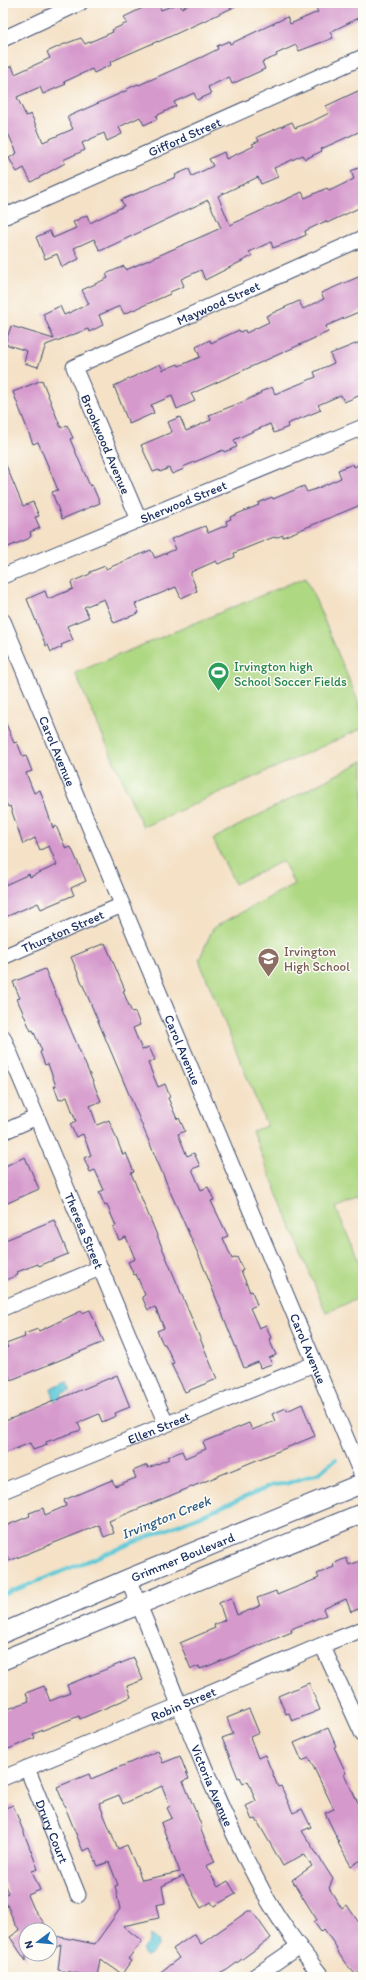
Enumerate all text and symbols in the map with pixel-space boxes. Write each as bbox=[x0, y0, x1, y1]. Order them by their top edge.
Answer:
street label: Gifford Street bbox=[146, 114, 223, 160]
street label: Maywood Street bbox=[174, 278, 262, 328]
street label: Brookwood Avenue bbox=[78, 392, 133, 496]
street label: Sherwood Street bbox=[138, 477, 229, 526]
place label: Irvington high School Soccer Fields bbox=[234, 659, 347, 689]
sports icon: Irvington high School Soccer Fields bbox=[206, 660, 232, 693]
street label: Carol Avenue bbox=[36, 714, 79, 789]
street label: Thurston Street bbox=[19, 907, 106, 956]
place label: Irvington High School bbox=[284, 944, 350, 974]
school or university icon: Irvington High School bbox=[255, 945, 281, 978]
street label: Carol Avenue bbox=[161, 1012, 204, 1087]
street label: Theresa Street bbox=[61, 1190, 107, 1271]
street label: Carol Avenue bbox=[287, 1311, 330, 1386]
street label: Ellen Street bbox=[126, 1409, 192, 1447]
water label: Irvington Creek bbox=[119, 1492, 214, 1543]
street label: Grimmer Boulevard bbox=[129, 1529, 237, 1585]
street label: Robin Street bbox=[149, 1684, 218, 1724]
street label: Victoria Avenue bbox=[188, 1742, 236, 1829]
street label: Drury Court bbox=[32, 1797, 71, 1865]
north arrow bbox=[18, 1922, 58, 1962]
text: N bbox=[22, 1939, 36, 1950]

